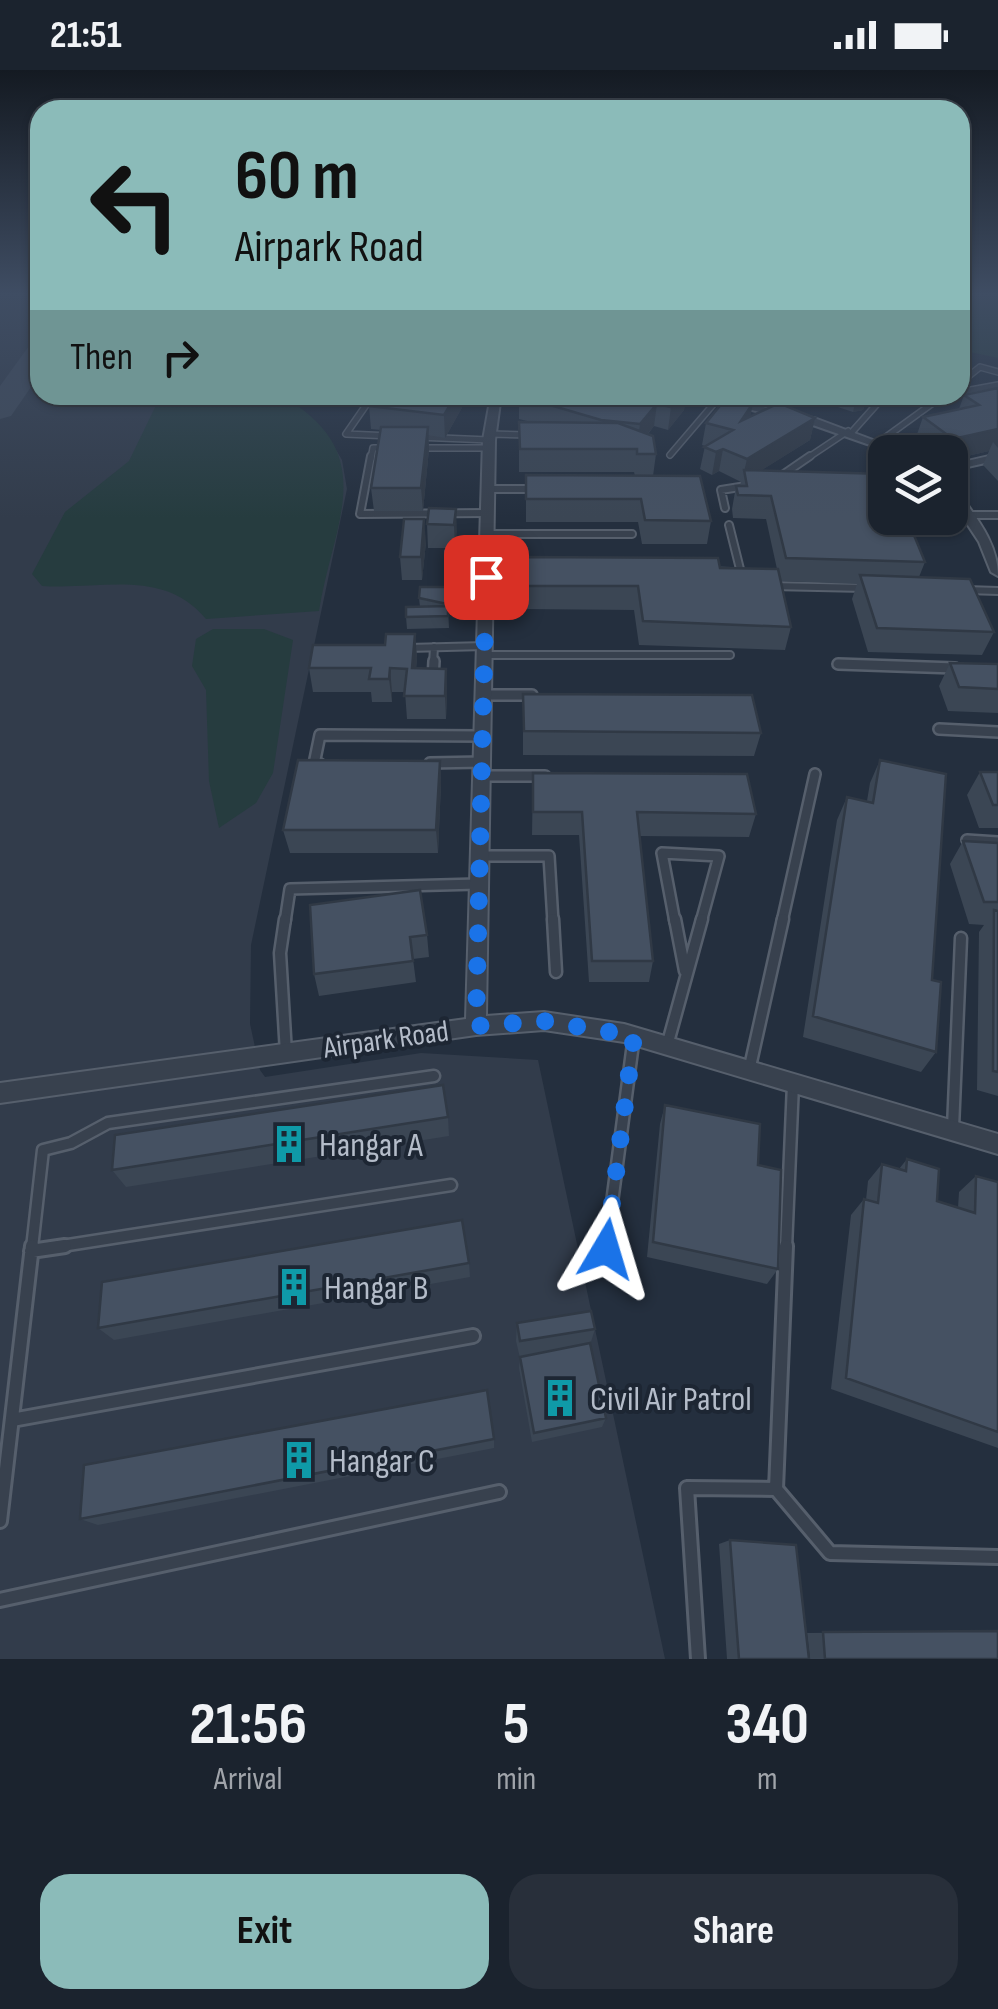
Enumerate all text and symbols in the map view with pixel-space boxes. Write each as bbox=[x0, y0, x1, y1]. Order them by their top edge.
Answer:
text: 21:51 bbox=[50, 13, 122, 58]
text: 60 m bbox=[235, 135, 359, 219]
icon: left bbox=[70, 140, 200, 270]
text: Airpark Road bbox=[235, 220, 424, 275]
icon: right bbox=[153, 330, 208, 385]
text: Then bbox=[70, 335, 133, 380]
map controls bbox=[868, 435, 968, 535]
button: layers bbox=[868, 435, 968, 535]
pin bbox=[444, 535, 529, 620]
icon: arrive bbox=[459, 550, 514, 605]
street label: Airpark Road bbox=[320, 1013, 451, 1067]
building icon: Hangar A bbox=[268, 1123, 310, 1165]
place label: Hangar A bbox=[319, 1124, 424, 1167]
position arrow bbox=[554, 1197, 658, 1301]
building icon: Hangar B bbox=[273, 1266, 315, 1308]
place label: Hangar B bbox=[324, 1267, 428, 1310]
building icon: Civil Air Patrol bbox=[539, 1377, 581, 1419]
place label: Civil Air Patrol bbox=[590, 1378, 752, 1421]
building icon: Hangar C bbox=[278, 1439, 320, 1481]
place label: Hangar C bbox=[329, 1440, 435, 1483]
text: 21:56 bbox=[189, 1689, 307, 1761]
text: 5 bbox=[503, 1689, 529, 1761]
text: 340 bbox=[725, 1689, 809, 1761]
text: Arrival bbox=[214, 1760, 282, 1799]
text: min bbox=[496, 1760, 536, 1799]
text: m bbox=[757, 1760, 777, 1799]
button: Exit bbox=[40, 1874, 489, 1989]
button: Share bbox=[509, 1874, 958, 1989]

